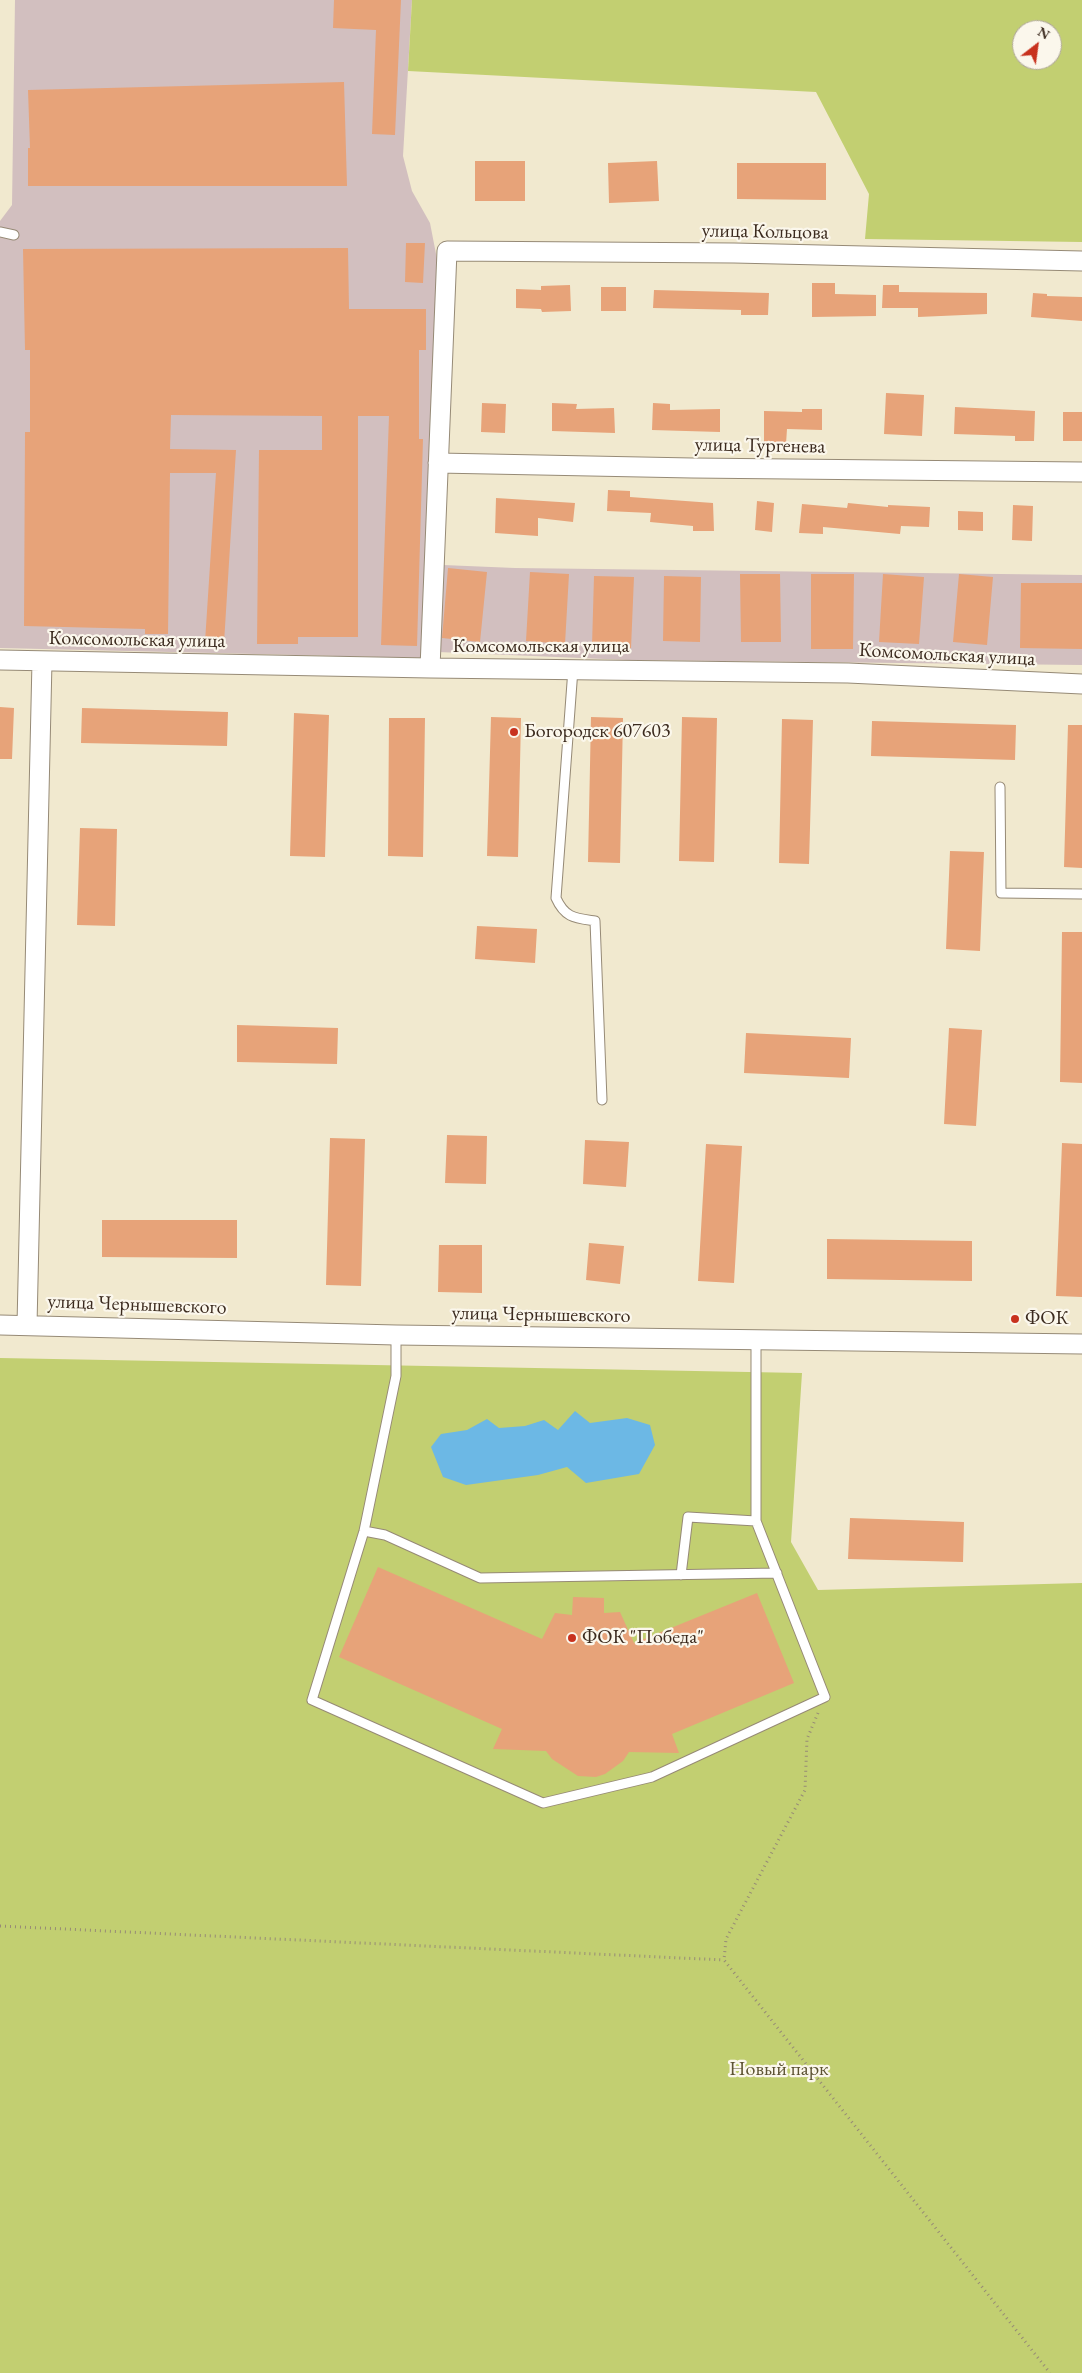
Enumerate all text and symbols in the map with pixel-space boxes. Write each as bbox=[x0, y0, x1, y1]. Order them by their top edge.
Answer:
north arrow bbox=[1012, 20, 1062, 70]
text: N bbox=[1035, 22, 1053, 43]
street label: улица Кольцова bbox=[701, 219, 829, 245]
street label: улица Тургенева bbox=[694, 433, 826, 459]
street label: Комсомольская улица bbox=[48, 626, 226, 654]
street label: Комсомольская улица bbox=[453, 635, 629, 659]
street label: Комсомольская улица bbox=[858, 638, 1036, 672]
place label: Богородск 607603 bbox=[524, 720, 670, 744]
marker: Богородск 607603 bbox=[508, 726, 520, 738]
street label: улица Чернышевского bbox=[47, 1290, 227, 1320]
street label: улица Чернышевского bbox=[451, 1301, 631, 1329]
place label: ФОК bbox=[1025, 1307, 1069, 1331]
marker: ФОК bbox=[1009, 1313, 1021, 1325]
place label: ФОК "Победа" bbox=[582, 1626, 704, 1650]
marker: ФОК "Победа" bbox=[566, 1632, 578, 1644]
park label: Новый парк bbox=[729, 2058, 829, 2082]

